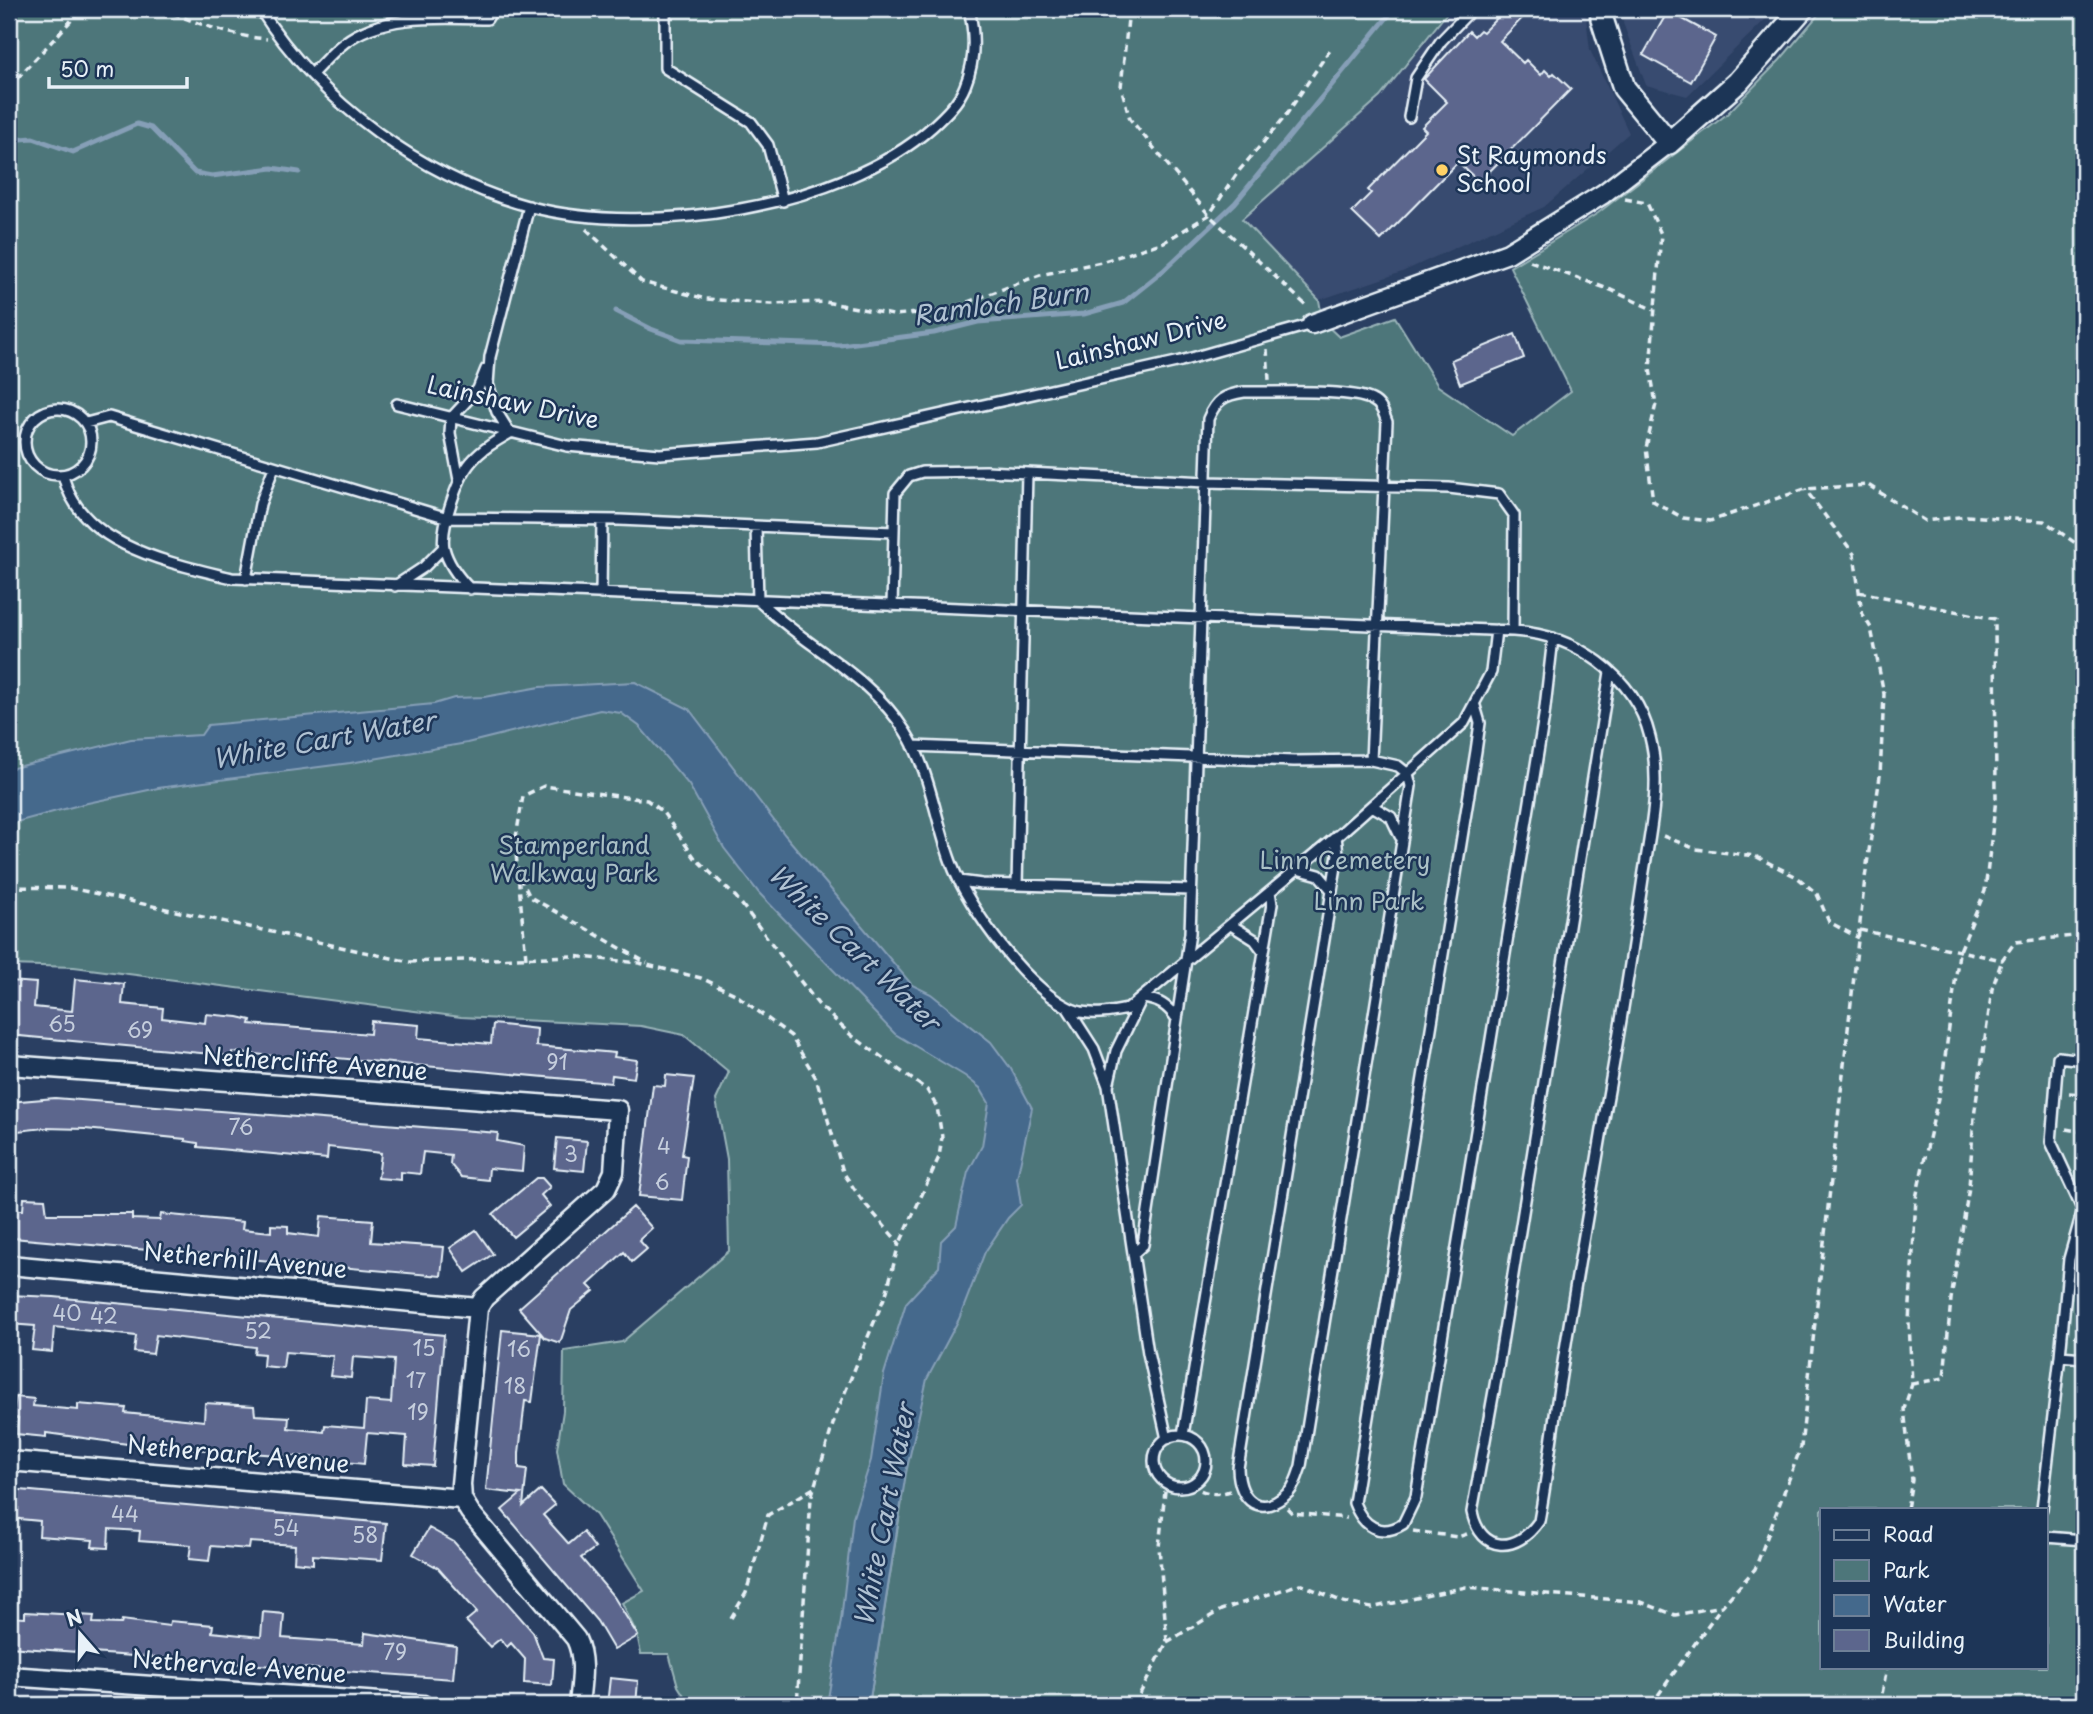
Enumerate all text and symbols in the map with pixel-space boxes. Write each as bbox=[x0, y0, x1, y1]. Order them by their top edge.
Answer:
scale bar bbox=[49, 46, 187, 90]
text: 50 m bbox=[60, 52, 114, 84]
place label: St Raymonds School bbox=[1456, 136, 1607, 200]
marker: St Raymonds School bbox=[1434, 162, 1450, 178]
water label: Ramloch Burn bbox=[911, 271, 1092, 334]
street label: Lainshaw Drive bbox=[1051, 300, 1230, 378]
street label: Lainshaw Drive bbox=[424, 365, 603, 437]
water label: White Cart Water bbox=[209, 699, 442, 777]
park label: Stamperland Walkway Park bbox=[490, 826, 658, 890]
park label: Linn Cemetery bbox=[1260, 841, 1430, 877]
water label: White Cart Water bbox=[761, 855, 952, 1042]
park label: Linn Park bbox=[1314, 882, 1424, 918]
house number: 65 bbox=[48, 1007, 76, 1039]
house number: 69 bbox=[127, 1013, 153, 1045]
street label: Nethercliffe Avenue bbox=[201, 1036, 429, 1088]
house number: 91 bbox=[546, 1045, 568, 1077]
house number: 76 bbox=[229, 1110, 253, 1142]
house number: 4 bbox=[657, 1129, 671, 1161]
house number: 3 bbox=[564, 1137, 578, 1169]
house number: 6 bbox=[655, 1165, 669, 1197]
street label: Netherhill Avenue bbox=[142, 1232, 349, 1286]
house number: 40 bbox=[52, 1296, 82, 1328]
house number: 42 bbox=[90, 1299, 118, 1331]
house number: 52 bbox=[244, 1314, 272, 1346]
house number: 15 bbox=[413, 1331, 435, 1363]
house number: 16 bbox=[507, 1332, 531, 1364]
house number: 17 bbox=[406, 1363, 426, 1395]
house number: 18 bbox=[504, 1369, 526, 1401]
house number: 19 bbox=[407, 1395, 429, 1427]
water label: White Cart Water bbox=[843, 1397, 925, 1629]
street label: Netherpark Avenue bbox=[125, 1425, 351, 1481]
house number: 44 bbox=[111, 1497, 139, 1529]
legend bbox=[1820, 1508, 2048, 1668]
house number: 54 bbox=[272, 1511, 300, 1543]
text: Road bbox=[1883, 1517, 1934, 1549]
house number: 58 bbox=[352, 1518, 378, 1550]
text: Park bbox=[1883, 1553, 1930, 1585]
text: Water bbox=[1883, 1587, 1947, 1619]
north arrow bbox=[46, 1598, 116, 1668]
text: N bbox=[62, 1601, 86, 1633]
text: Building bbox=[1883, 1623, 1965, 1655]
house number: 79 bbox=[383, 1635, 407, 1667]
street label: Nethervale Avenue bbox=[130, 1640, 348, 1690]

